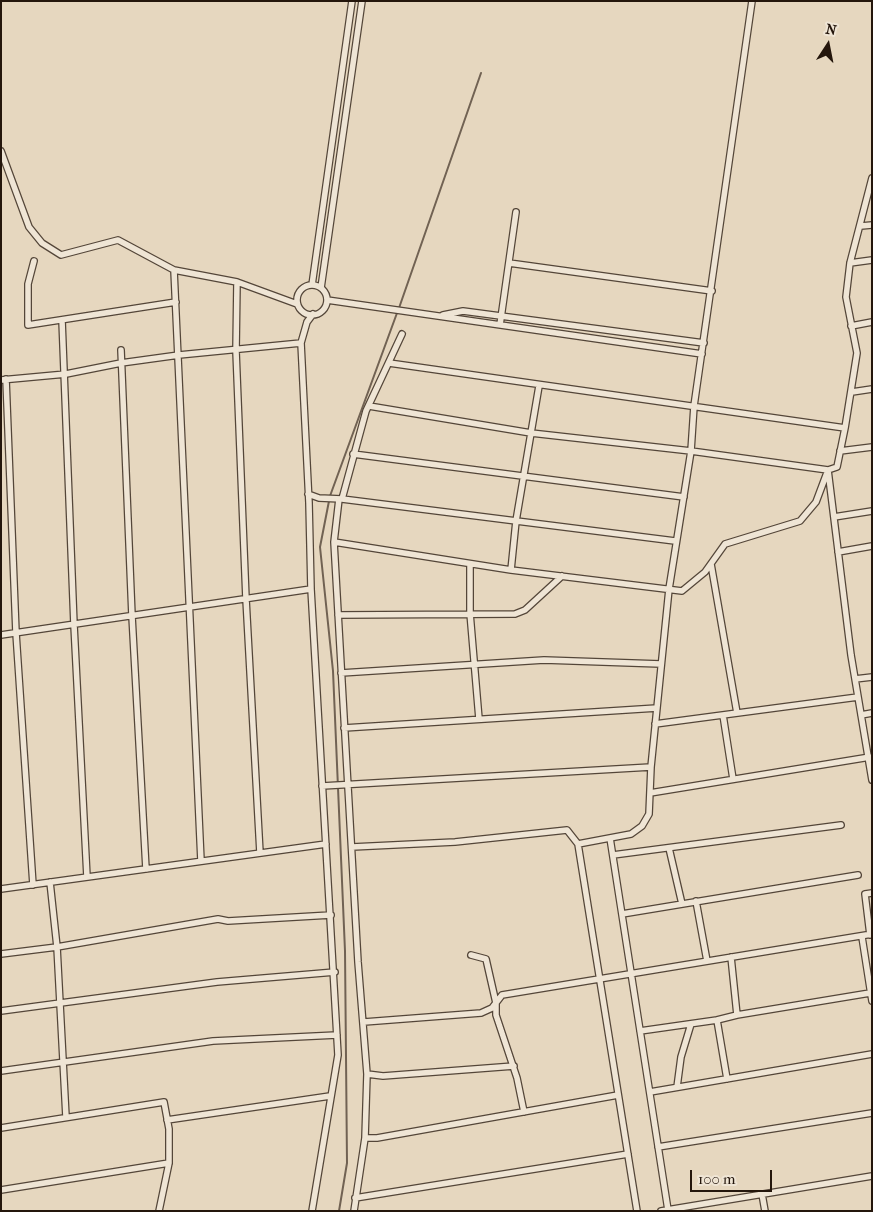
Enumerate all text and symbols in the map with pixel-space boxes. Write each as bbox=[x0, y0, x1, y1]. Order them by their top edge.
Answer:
north arrow bbox=[803, 20, 853, 70]
text: N bbox=[824, 20, 838, 39]
scale bar bbox=[693, 1160, 776, 1192]
text: 100 m bbox=[698, 1170, 736, 1188]

